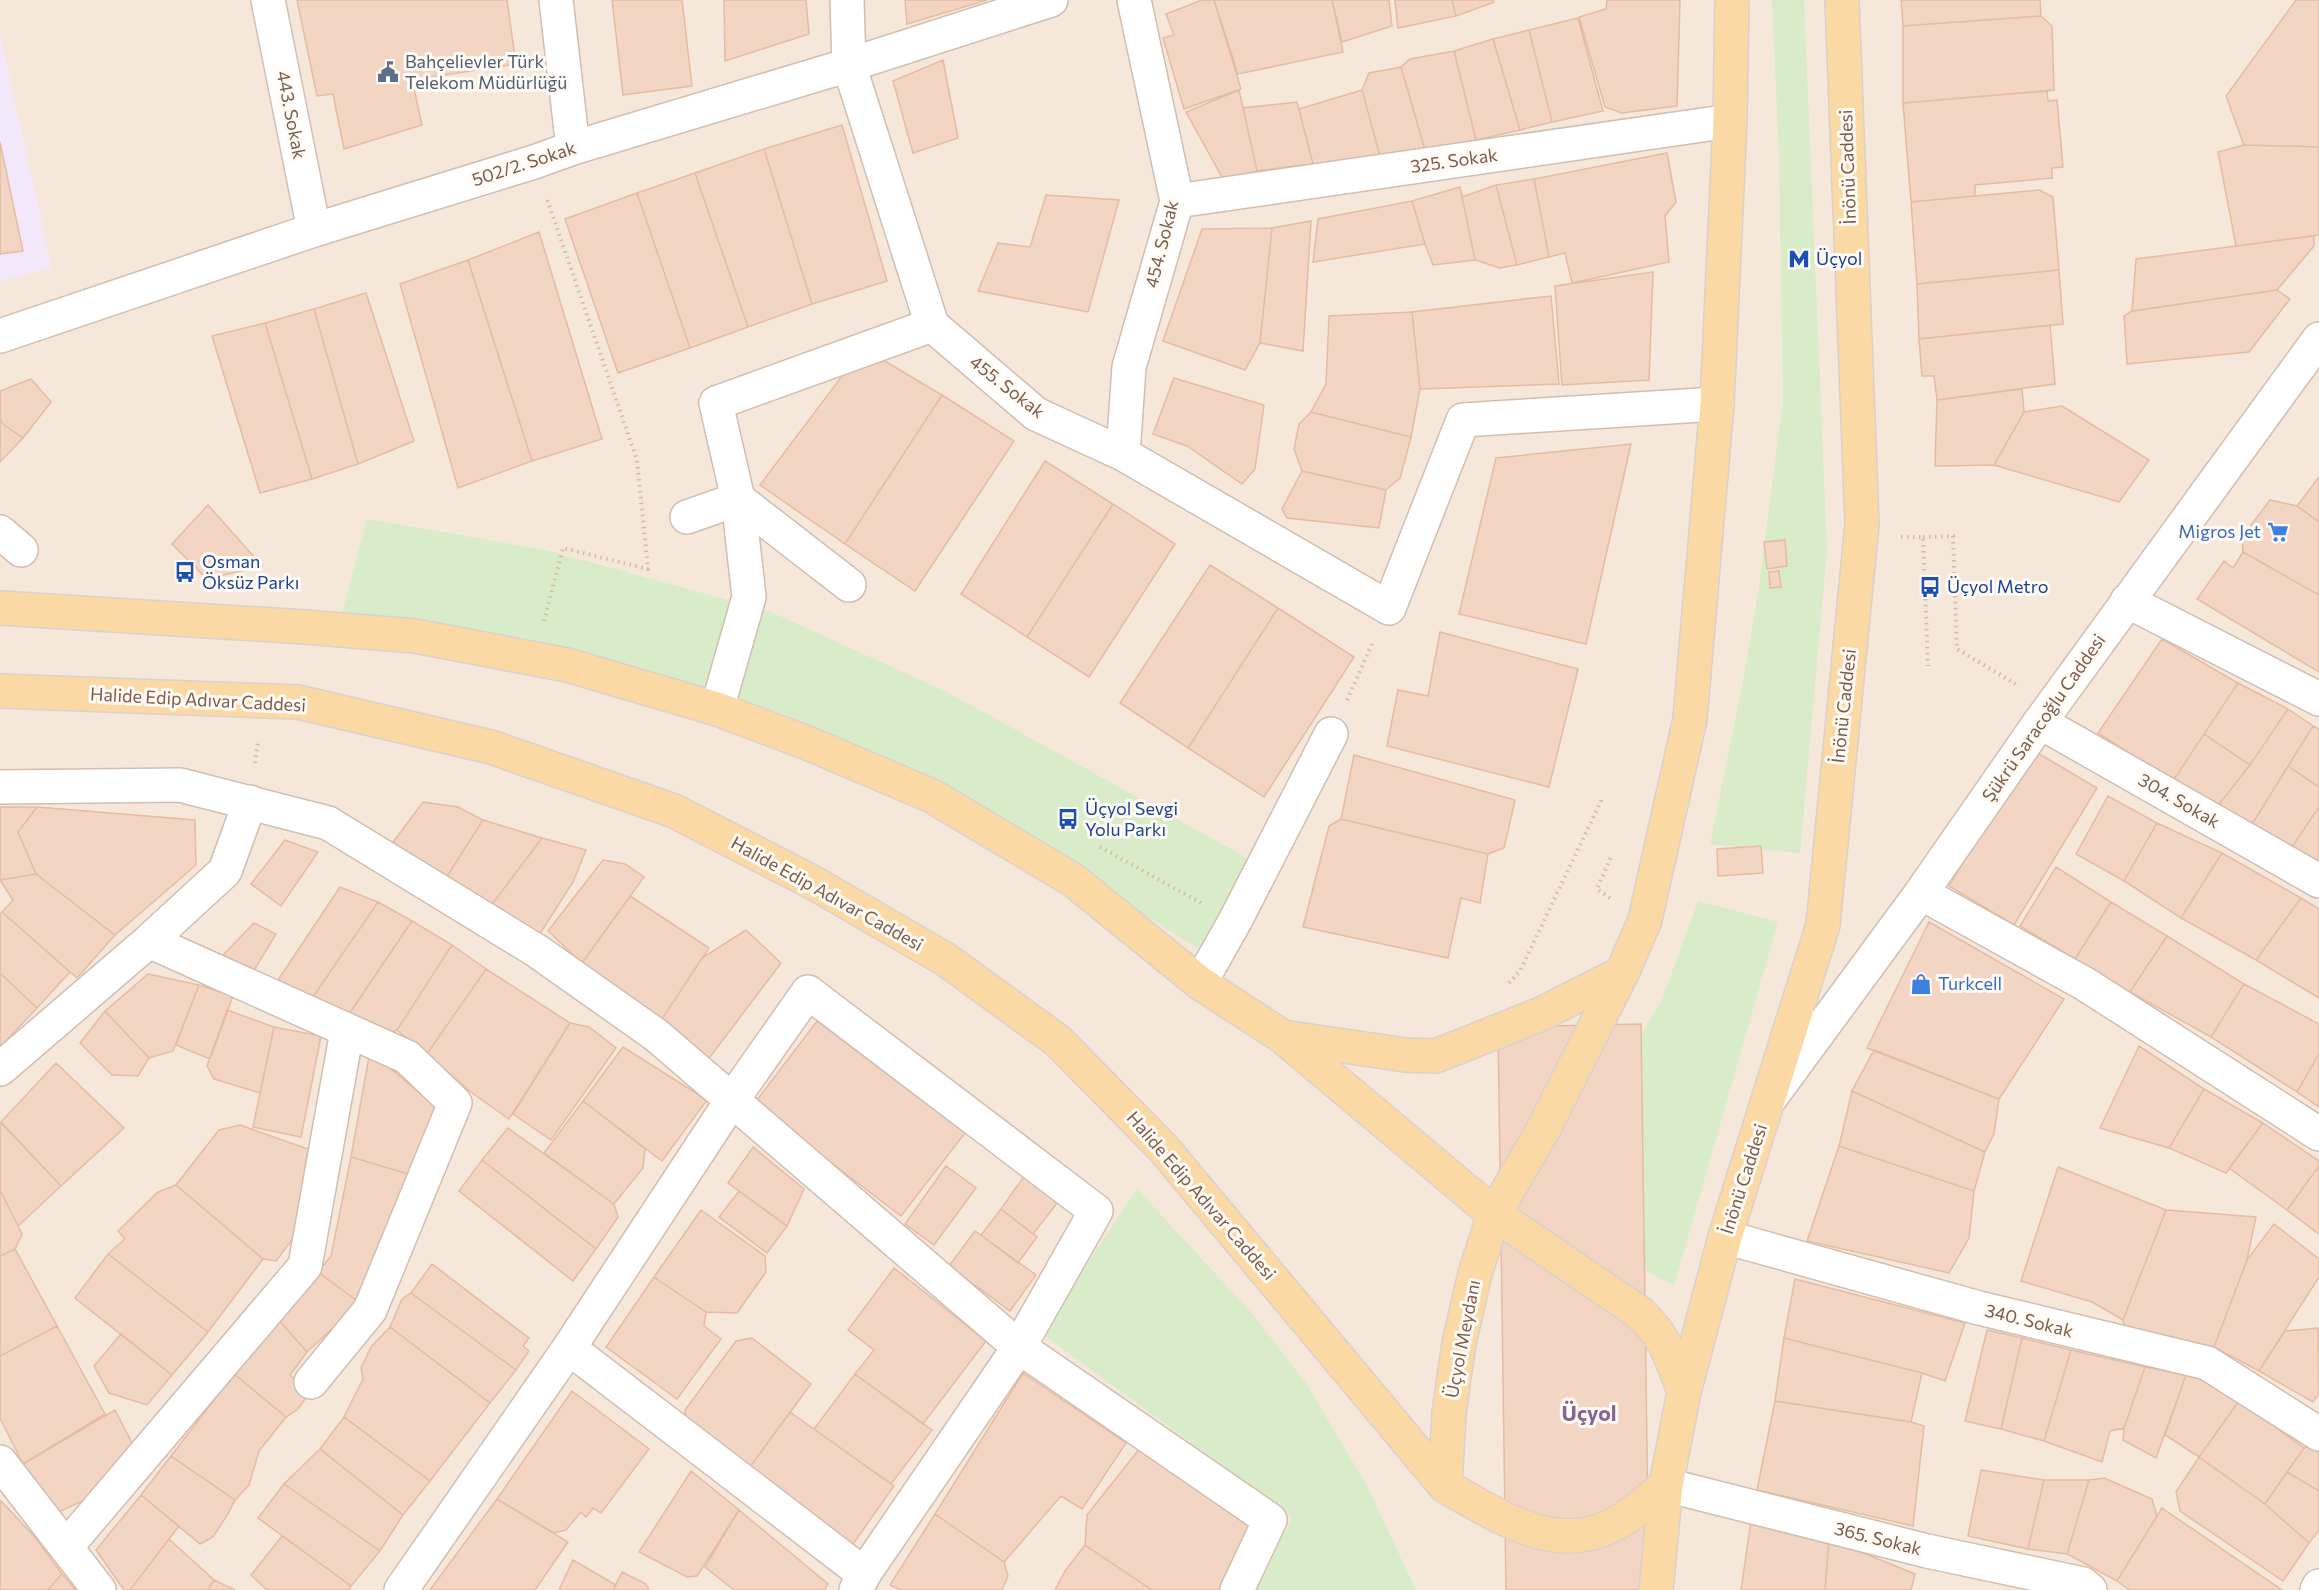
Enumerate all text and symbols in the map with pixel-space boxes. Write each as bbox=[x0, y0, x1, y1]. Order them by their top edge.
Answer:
place label: Bahçelievler Türk Telekom Müdürlüğü bbox=[405, 50, 567, 93]
public building icon: Bahçelievler Türk Telekom Müdürlüğü bbox=[376, 60, 400, 84]
street label: 443. Sokak bbox=[273, 69, 311, 161]
street label: İnönü Caddesi bbox=[1834, 109, 1860, 225]
street label: 502/2. Sokak bbox=[469, 136, 579, 190]
street label: 325. Sokak bbox=[1409, 143, 1499, 177]
street label: 454. Sokak bbox=[1140, 197, 1183, 290]
metro station icon: Üçyol bbox=[1787, 247, 1811, 271]
place label: Üçyol bbox=[1816, 247, 1862, 269]
street label: 455. Sokak bbox=[966, 350, 1050, 422]
place label: Migros Jet bbox=[2178, 520, 2261, 542]
supermarket icon: Migros Jet bbox=[2266, 520, 2290, 544]
place label: Osman Öksüz Parkı bbox=[202, 550, 299, 593]
bus stop icon: Osman Öksüz Parkı bbox=[173, 560, 197, 584]
bus stop icon: Üçyol Metro bbox=[1918, 575, 1942, 599]
place label: Üçyol Metro bbox=[1947, 575, 2048, 597]
street label: Şükrü Saracoğlu Caddesi bbox=[1977, 629, 2109, 806]
street label: İnönü Caddesi bbox=[1826, 648, 1860, 764]
street label: Halide Edip Adıvar Caddesi bbox=[90, 682, 307, 716]
street label: 304. Sokak bbox=[2135, 768, 2224, 832]
place label: Üçyol Sevgi Yolu Parkı bbox=[1085, 797, 1178, 840]
bus stop icon: Üçyol Sevgi Yolu Parkı bbox=[1056, 807, 1080, 831]
street label: Halide Edip Adıvar Caddesi bbox=[728, 831, 927, 955]
shop icon: Turkcell bbox=[1909, 972, 1933, 996]
place label: Turkcell bbox=[1938, 972, 2002, 994]
street label: Halide Edip Adıvar Caddesi bbox=[1123, 1107, 1281, 1284]
street label: İnönü Caddesi bbox=[1715, 1121, 1771, 1237]
street label: Üçyol Meydanı bbox=[1440, 1278, 1484, 1400]
street label: 340. Sokak bbox=[1983, 1298, 2076, 1342]
district label: Üçyol bbox=[1562, 1400, 1616, 1425]
street label: 365. Sokak bbox=[1832, 1517, 1924, 1560]

